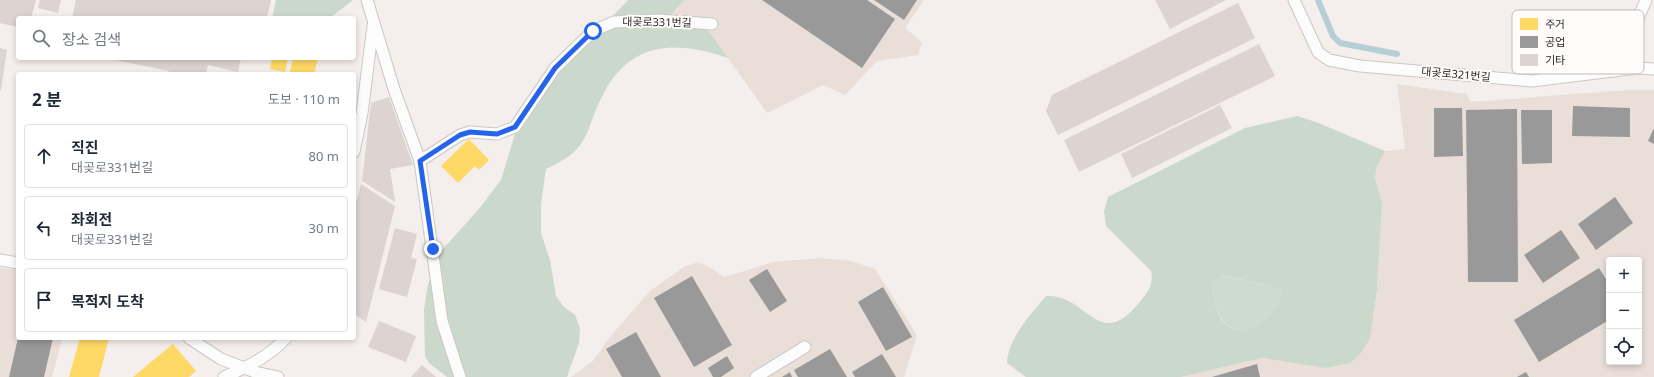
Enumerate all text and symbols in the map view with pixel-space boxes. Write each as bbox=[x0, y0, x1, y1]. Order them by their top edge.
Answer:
legend bbox=[1512, 10, 1644, 74]
street label: 대곶로331번길 bbox=[622, 13, 692, 30]
search box bbox=[16, 16, 356, 60]
text: 주거 bbox=[1545, 16, 1565, 31]
route start bbox=[584, 22, 602, 40]
icon: search bbox=[30, 27, 52, 49]
text: 장소 검색 bbox=[62, 29, 121, 49]
text: 공업 bbox=[1545, 34, 1565, 49]
text: 기타 bbox=[1545, 52, 1565, 67]
street label: 대곶로321번길 bbox=[1421, 63, 1491, 84]
text: 2 분 bbox=[32, 88, 62, 111]
text: 도보 · 110 m bbox=[268, 90, 340, 108]
text: 직진 bbox=[71, 137, 99, 157]
icon: ahead bbox=[33, 145, 55, 167]
text: 80 m bbox=[309, 147, 339, 165]
text: 대곶로331번길 bbox=[71, 158, 153, 176]
text: 좌회전 bbox=[71, 209, 112, 229]
icon: left bbox=[33, 217, 55, 239]
text: 30 m bbox=[309, 219, 339, 237]
text: 대곶로331번길 bbox=[71, 230, 153, 248]
route end bbox=[424, 240, 442, 258]
map controls bbox=[1606, 257, 1642, 365]
button: + bbox=[1606, 257, 1642, 293]
icon: arrive bbox=[33, 289, 55, 311]
text: 목적지 도착 bbox=[71, 291, 144, 311]
button: − bbox=[1606, 293, 1642, 329]
button: locate bbox=[1606, 329, 1642, 365]

